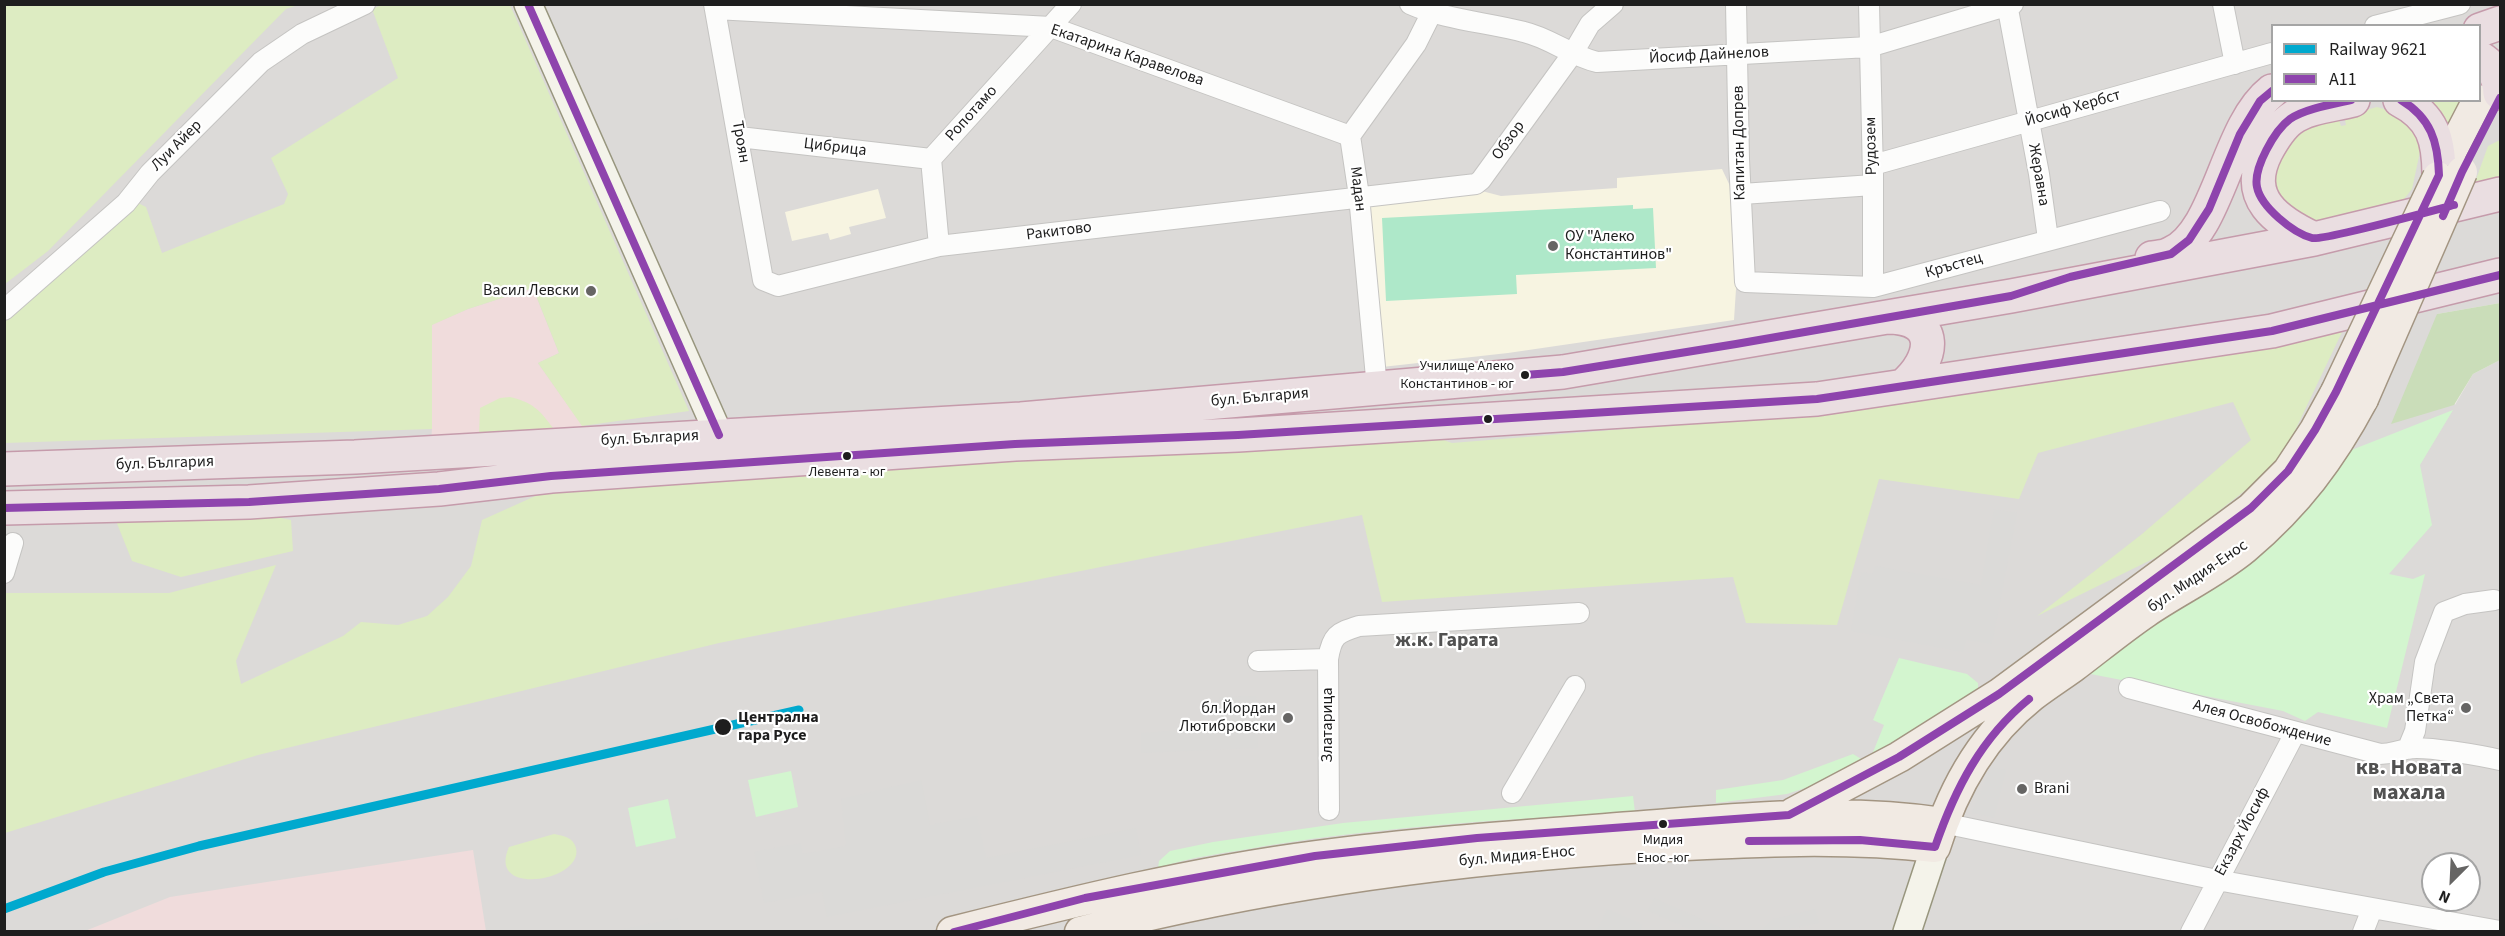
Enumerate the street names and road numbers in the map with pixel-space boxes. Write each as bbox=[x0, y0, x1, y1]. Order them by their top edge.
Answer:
street label: Екатарина Каравелова bbox=[1048, 21, 1206, 91]
street label: Йосиф Дайнелов bbox=[1649, 43, 1769, 69]
street label: Ропотамо bbox=[942, 82, 1002, 146]
street label: Капитан Допрев bbox=[1729, 85, 1751, 201]
street label: Йосиф Хербст bbox=[2023, 86, 2123, 132]
street label: Луи Айер bbox=[147, 116, 207, 176]
street label: Рудозем bbox=[1862, 116, 1882, 176]
street label: Обзор bbox=[1488, 118, 1530, 164]
street label: Троян bbox=[727, 119, 753, 165]
street label: Цибрица bbox=[803, 135, 867, 161]
street label: Жеравна bbox=[2023, 142, 2053, 208]
street label: Мадан bbox=[1345, 165, 1369, 213]
street label: Ракитово bbox=[1025, 218, 1093, 246]
street label: Кръстец bbox=[1923, 249, 1985, 283]
street label: бул. България bbox=[1210, 384, 1310, 412]
street label: бул. България bbox=[600, 427, 700, 451]
street label: бул. България bbox=[116, 453, 214, 475]
street label: бул. Мидия-Енос bbox=[2144, 536, 2252, 618]
street label: Златарица bbox=[1318, 687, 1338, 763]
street label: Алея Освобождение bbox=[2191, 696, 2333, 752]
street label: Екзарх Йосиф bbox=[2212, 784, 2274, 880]
street label: бул. Мидия-Енос bbox=[1458, 842, 1576, 872]

